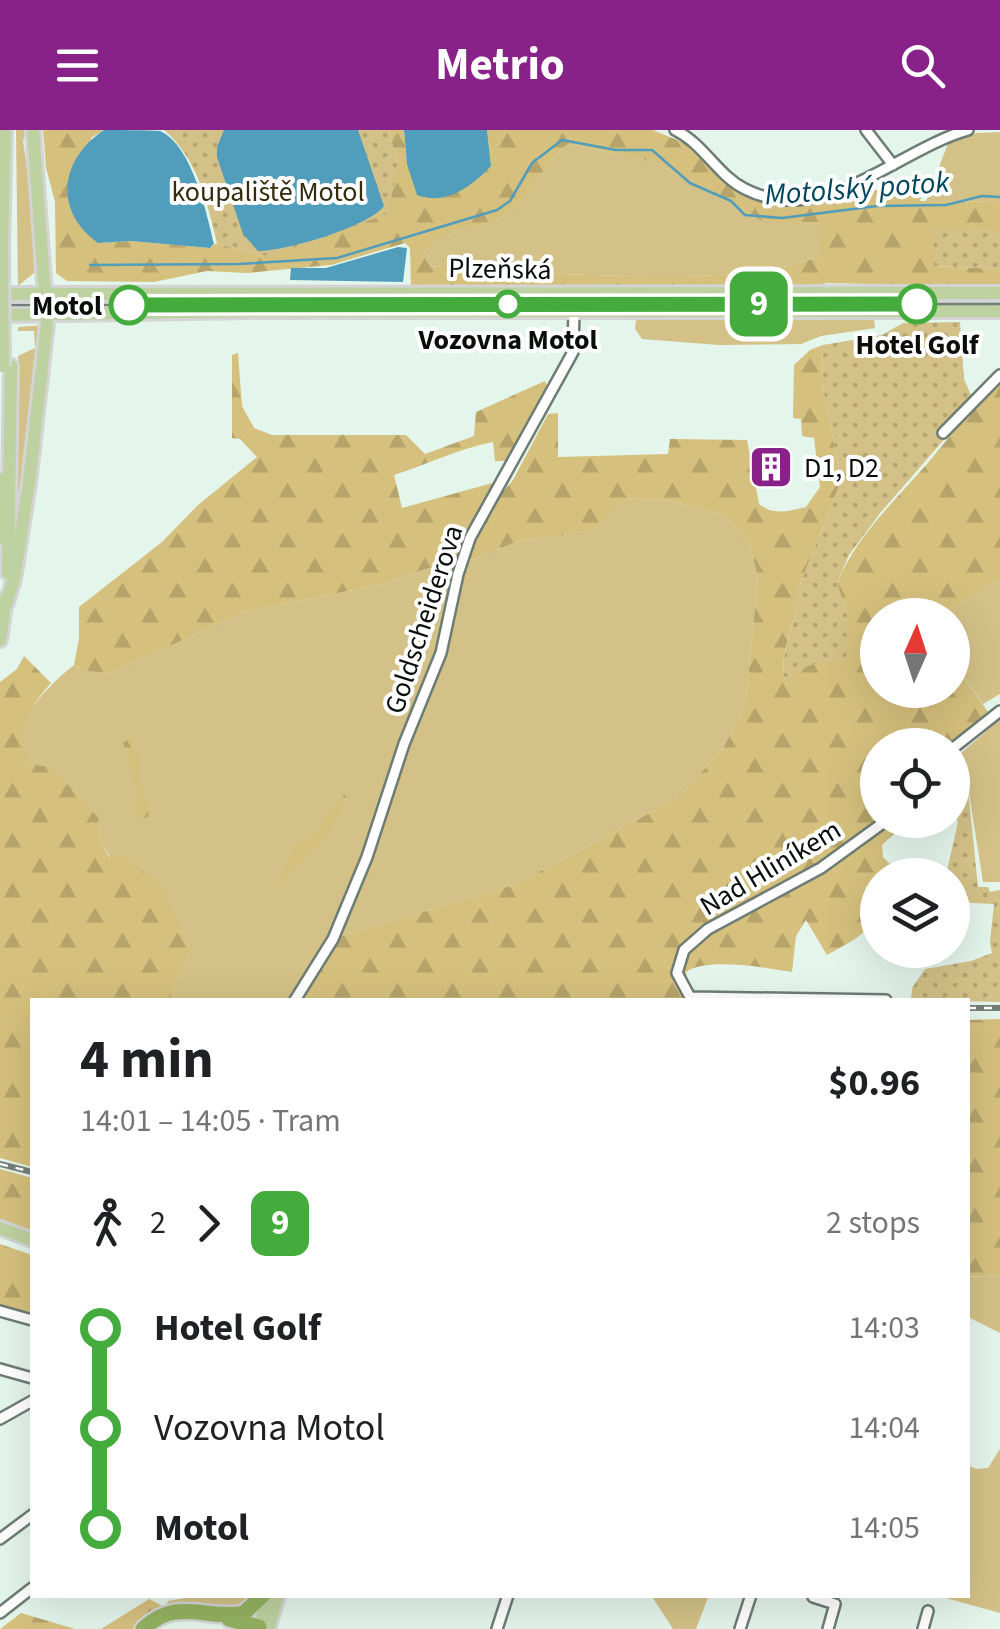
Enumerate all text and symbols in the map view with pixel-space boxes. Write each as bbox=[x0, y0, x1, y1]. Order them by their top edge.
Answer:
text: Metrio bbox=[435, 33, 565, 97]
icon: menu bbox=[50, 38, 105, 93]
icon: search bbox=[895, 38, 950, 93]
water label: Motolský potok bbox=[763, 161, 952, 216]
park label: koupaliště Motol bbox=[171, 172, 365, 212]
street label: Plzeňská bbox=[448, 248, 552, 290]
line badge: 9 bbox=[726, 272, 792, 336]
text: 9 bbox=[750, 279, 768, 329]
marker: Hotel Golf bbox=[898, 285, 936, 323]
place label: Motol bbox=[32, 286, 102, 326]
marker: Motol bbox=[110, 286, 148, 324]
marker: Vozovna Motol bbox=[495, 291, 521, 317]
place label: Vozovna Motol bbox=[417, 320, 598, 360]
place label: Hotel Golf bbox=[856, 325, 980, 365]
building icon: D1, D2 bbox=[748, 444, 794, 490]
place label: D1, D2 bbox=[804, 448, 879, 488]
street label: Goldscheiderova bbox=[375, 520, 473, 719]
north arrow bbox=[860, 598, 970, 708]
map controls bbox=[860, 598, 970, 968]
button: locate bbox=[860, 728, 970, 838]
street label: Nad Hliníkem bbox=[692, 810, 849, 926]
button: layers bbox=[860, 858, 970, 968]
text: 4 min bbox=[80, 1021, 214, 1099]
text: $0.96 bbox=[828, 1056, 920, 1110]
text: 14:01 – 14:05 · Tram bbox=[80, 1098, 341, 1144]
icon: walk bbox=[80, 1196, 135, 1251]
icon: forward bbox=[181, 1196, 236, 1251]
text: 9 bbox=[271, 1198, 289, 1248]
text: 2 bbox=[150, 1200, 166, 1246]
text: 2 stops bbox=[826, 1200, 920, 1246]
text: Hotel Golf bbox=[154, 1301, 321, 1355]
text: 14:03 bbox=[848, 1305, 920, 1351]
text: Vozovna Motol bbox=[154, 1401, 385, 1455]
text: 14:04 bbox=[848, 1405, 920, 1451]
text: Motol bbox=[154, 1501, 249, 1555]
text: 14:05 bbox=[848, 1505, 920, 1551]

